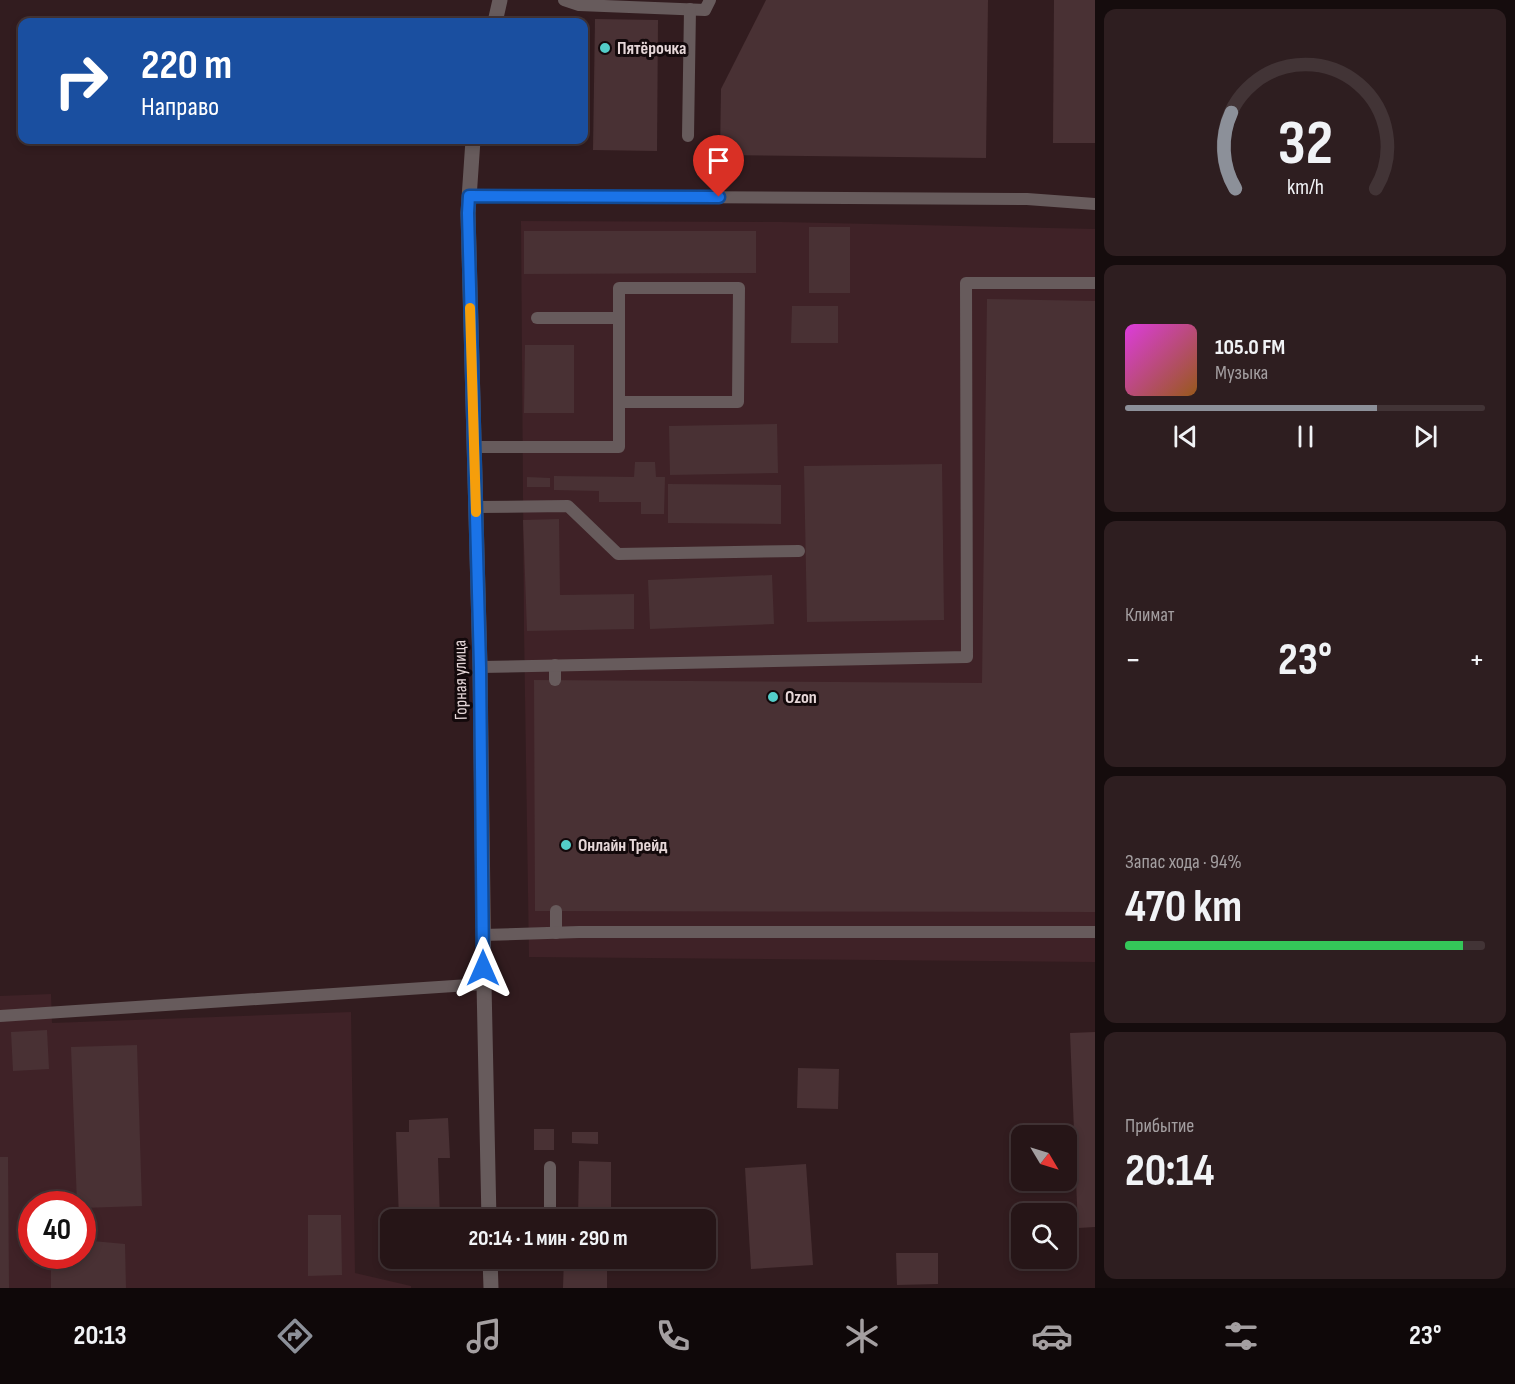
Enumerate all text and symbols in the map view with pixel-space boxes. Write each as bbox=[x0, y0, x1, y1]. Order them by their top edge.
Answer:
place label: Пятёрочка bbox=[617, 38, 686, 59]
text: 220 m bbox=[141, 40, 232, 91]
marker: Пятёрочка bbox=[598, 41, 612, 55]
icon: right bbox=[42, 42, 120, 120]
text: Направо bbox=[141, 91, 219, 123]
text: 32 bbox=[1277, 108, 1333, 183]
pin bbox=[693, 135, 744, 197]
icon: arrive bbox=[702, 144, 735, 177]
text: km/h bbox=[1286, 176, 1324, 201]
text: 105.0 FM bbox=[1215, 334, 1285, 361]
text: Музыка bbox=[1215, 361, 1268, 385]
icon: previous bbox=[1169, 420, 1202, 453]
icon: pause bbox=[1289, 420, 1322, 453]
icon: next bbox=[1409, 420, 1442, 453]
text: Климат bbox=[1125, 603, 1175, 627]
text: 23° bbox=[1278, 633, 1332, 688]
street label: Горная улица bbox=[449, 640, 472, 720]
text: − bbox=[1125, 640, 1141, 680]
text: + bbox=[1469, 640, 1485, 680]
place label: Ozon bbox=[785, 687, 817, 708]
marker: Ozon bbox=[766, 690, 780, 704]
place label: Онлайн Трейд bbox=[578, 835, 668, 856]
marker: Онлайн Трейд bbox=[559, 838, 573, 852]
text: Запас хода · 94% bbox=[1125, 850, 1242, 874]
text: 470 km bbox=[1125, 880, 1242, 935]
position arrow bbox=[451, 936, 515, 1000]
text: Прибытие bbox=[1125, 1114, 1194, 1138]
north arrow bbox=[1011, 1125, 1077, 1191]
map controls bbox=[1011, 1125, 1077, 1269]
text: 20:14 bbox=[1125, 1144, 1215, 1199]
speed limit sign: 40 bbox=[18, 1191, 96, 1269]
button: search bbox=[1011, 1203, 1077, 1269]
text: 20:14 · 1 мин · 290 m bbox=[468, 1225, 628, 1252]
icon: directions bbox=[274, 1315, 316, 1357]
icon: music bbox=[463, 1315, 505, 1357]
icon: phone bbox=[652, 1315, 694, 1357]
icon: climate bbox=[841, 1315, 883, 1357]
icon: car bbox=[1031, 1315, 1073, 1357]
icon: filters bbox=[1220, 1315, 1262, 1357]
text: 20:13 bbox=[74, 1320, 127, 1352]
text: 23° bbox=[1409, 1320, 1441, 1352]

